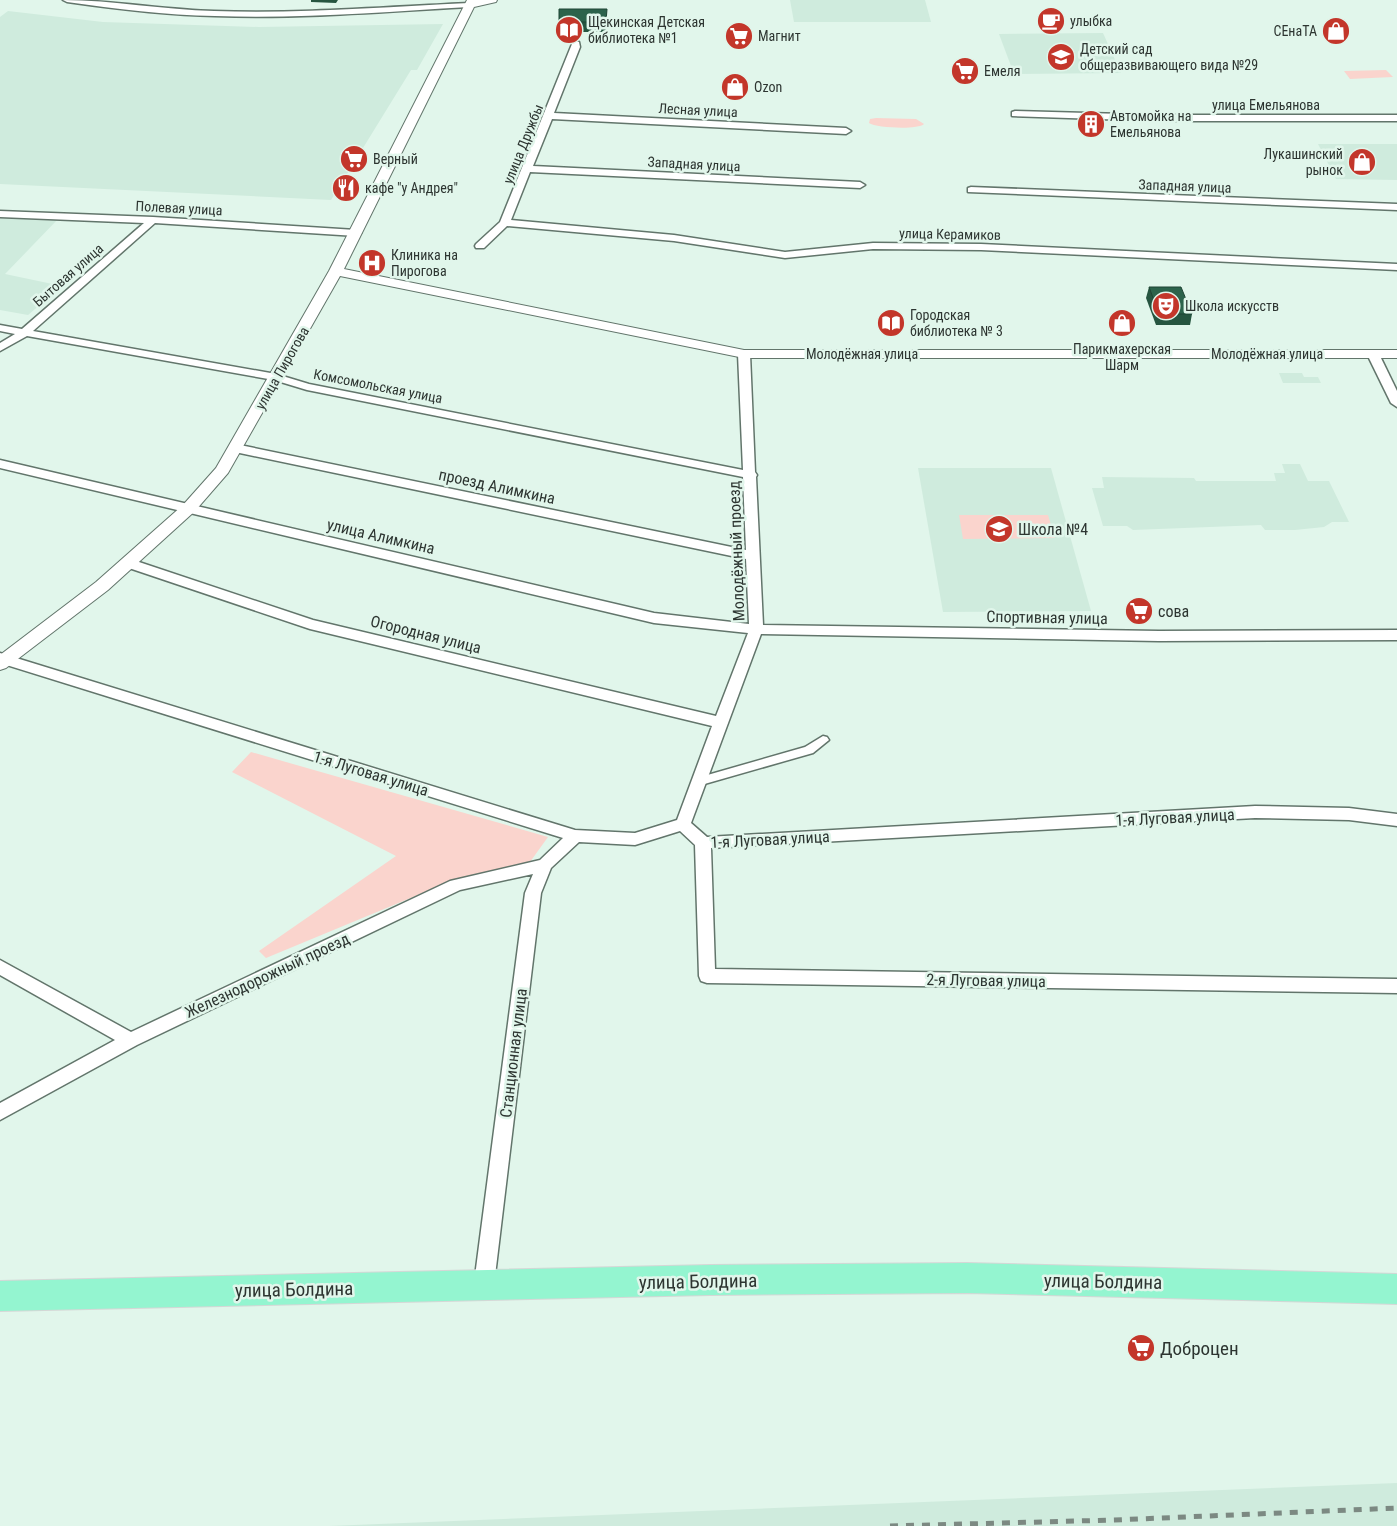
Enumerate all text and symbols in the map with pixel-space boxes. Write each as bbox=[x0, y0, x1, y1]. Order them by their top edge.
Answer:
cafe icon: улыбка bbox=[1036, 6, 1066, 36]
place label: улыбка bbox=[1070, 13, 1112, 29]
place label: Щекинская Детская библиотека №1 bbox=[588, 14, 705, 46]
library icon: Щекинская Детская библиотека №1 bbox=[554, 15, 584, 45]
shop icon: СЕнаТА bbox=[1321, 16, 1351, 46]
supermarket icon: Магнит bbox=[724, 21, 754, 51]
place label: СЕнаТА bbox=[1273, 23, 1317, 39]
place label: Магнит bbox=[758, 28, 801, 44]
place label: Детский сад общеразвивающего вида №29 bbox=[1080, 41, 1258, 73]
school or university icon: Детский сад общеразвивающего вида №29 bbox=[1046, 42, 1076, 72]
supermarket icon: Емеля bbox=[950, 56, 980, 86]
place label: Емеля bbox=[984, 63, 1020, 79]
shop icon: Ozon bbox=[720, 72, 750, 102]
place label: Ozon bbox=[754, 79, 782, 95]
street label: улица Емельянова bbox=[1212, 97, 1320, 113]
street label: Лесная улица bbox=[658, 100, 738, 120]
street label: улица Дружбы bbox=[500, 102, 546, 186]
place label: Автомойка на Емельянова bbox=[1110, 108, 1191, 140]
building icon: Автомойка на Емельянова bbox=[1076, 109, 1106, 139]
supermarket icon: Верный bbox=[339, 144, 369, 174]
place label: Лукашинский рынок bbox=[1264, 146, 1343, 178]
shop icon: Лукашинский рынок bbox=[1347, 147, 1377, 177]
place label: Верный bbox=[373, 151, 418, 167]
street label: Западная улица bbox=[647, 154, 741, 174]
restaurant icon: кафе "у Андрея" bbox=[331, 173, 361, 203]
street label: Западная улица bbox=[1138, 176, 1232, 196]
place label: кафе "у Андрея" bbox=[365, 180, 458, 196]
street label: Полевая улица bbox=[135, 198, 223, 218]
street label: улица Керамиков bbox=[899, 225, 1001, 243]
street label: Бытовая улица bbox=[30, 240, 106, 310]
place label: Клиника на Пирогова bbox=[391, 247, 458, 279]
hospital icon: Клиника на Пирогова bbox=[357, 248, 387, 278]
theatre icon: Школа искусств bbox=[1151, 291, 1181, 321]
place label: Школа искусств bbox=[1185, 298, 1279, 314]
place label: Городская библиотека № 3 bbox=[910, 307, 1003, 339]
library icon: Городская библиотека № 3 bbox=[876, 308, 906, 338]
shop icon: Парикмахерская Шарм bbox=[1107, 308, 1137, 338]
street label: улица Пирогова bbox=[252, 324, 312, 412]
place label: Парикмахерская Шарм bbox=[1073, 341, 1171, 373]
street label: Молодёжная улица bbox=[806, 346, 918, 362]
street label: Молодёжная улица bbox=[1211, 346, 1323, 362]
street label: Комсомольская улица bbox=[312, 366, 444, 406]
street label: проезд Алимкина bbox=[437, 465, 557, 508]
street label: Молодёжный проезд bbox=[725, 480, 748, 621]
school or university icon: Школа №4 bbox=[984, 514, 1014, 544]
street label: улица Алимкина bbox=[325, 515, 437, 558]
place label: Школа №4 bbox=[1018, 520, 1088, 539]
supermarket icon: сова bbox=[1124, 596, 1154, 626]
place label: сова bbox=[1158, 602, 1189, 621]
street label: Спортивная улица bbox=[986, 607, 1108, 628]
street label: Огородная улица bbox=[369, 612, 483, 657]
street label: 1-я Луговая улица bbox=[311, 747, 431, 800]
street label: 1-я Луговая улица bbox=[1115, 805, 1235, 830]
street label: 1-я Луговая улица bbox=[710, 827, 830, 852]
street label: Железнодорожный проезд bbox=[182, 929, 353, 1022]
street label: 2-я Луговая улица bbox=[926, 970, 1046, 991]
street label: Станционная улица bbox=[496, 987, 531, 1119]
street label: улица Болдина bbox=[639, 1269, 757, 1294]
street label: улица Болдина bbox=[1044, 1269, 1162, 1294]
street label: улица Болдина bbox=[235, 1277, 353, 1302]
supermarket icon: Доброцен bbox=[1126, 1333, 1156, 1363]
place label: Доброцен bbox=[1160, 1337, 1239, 1360]

